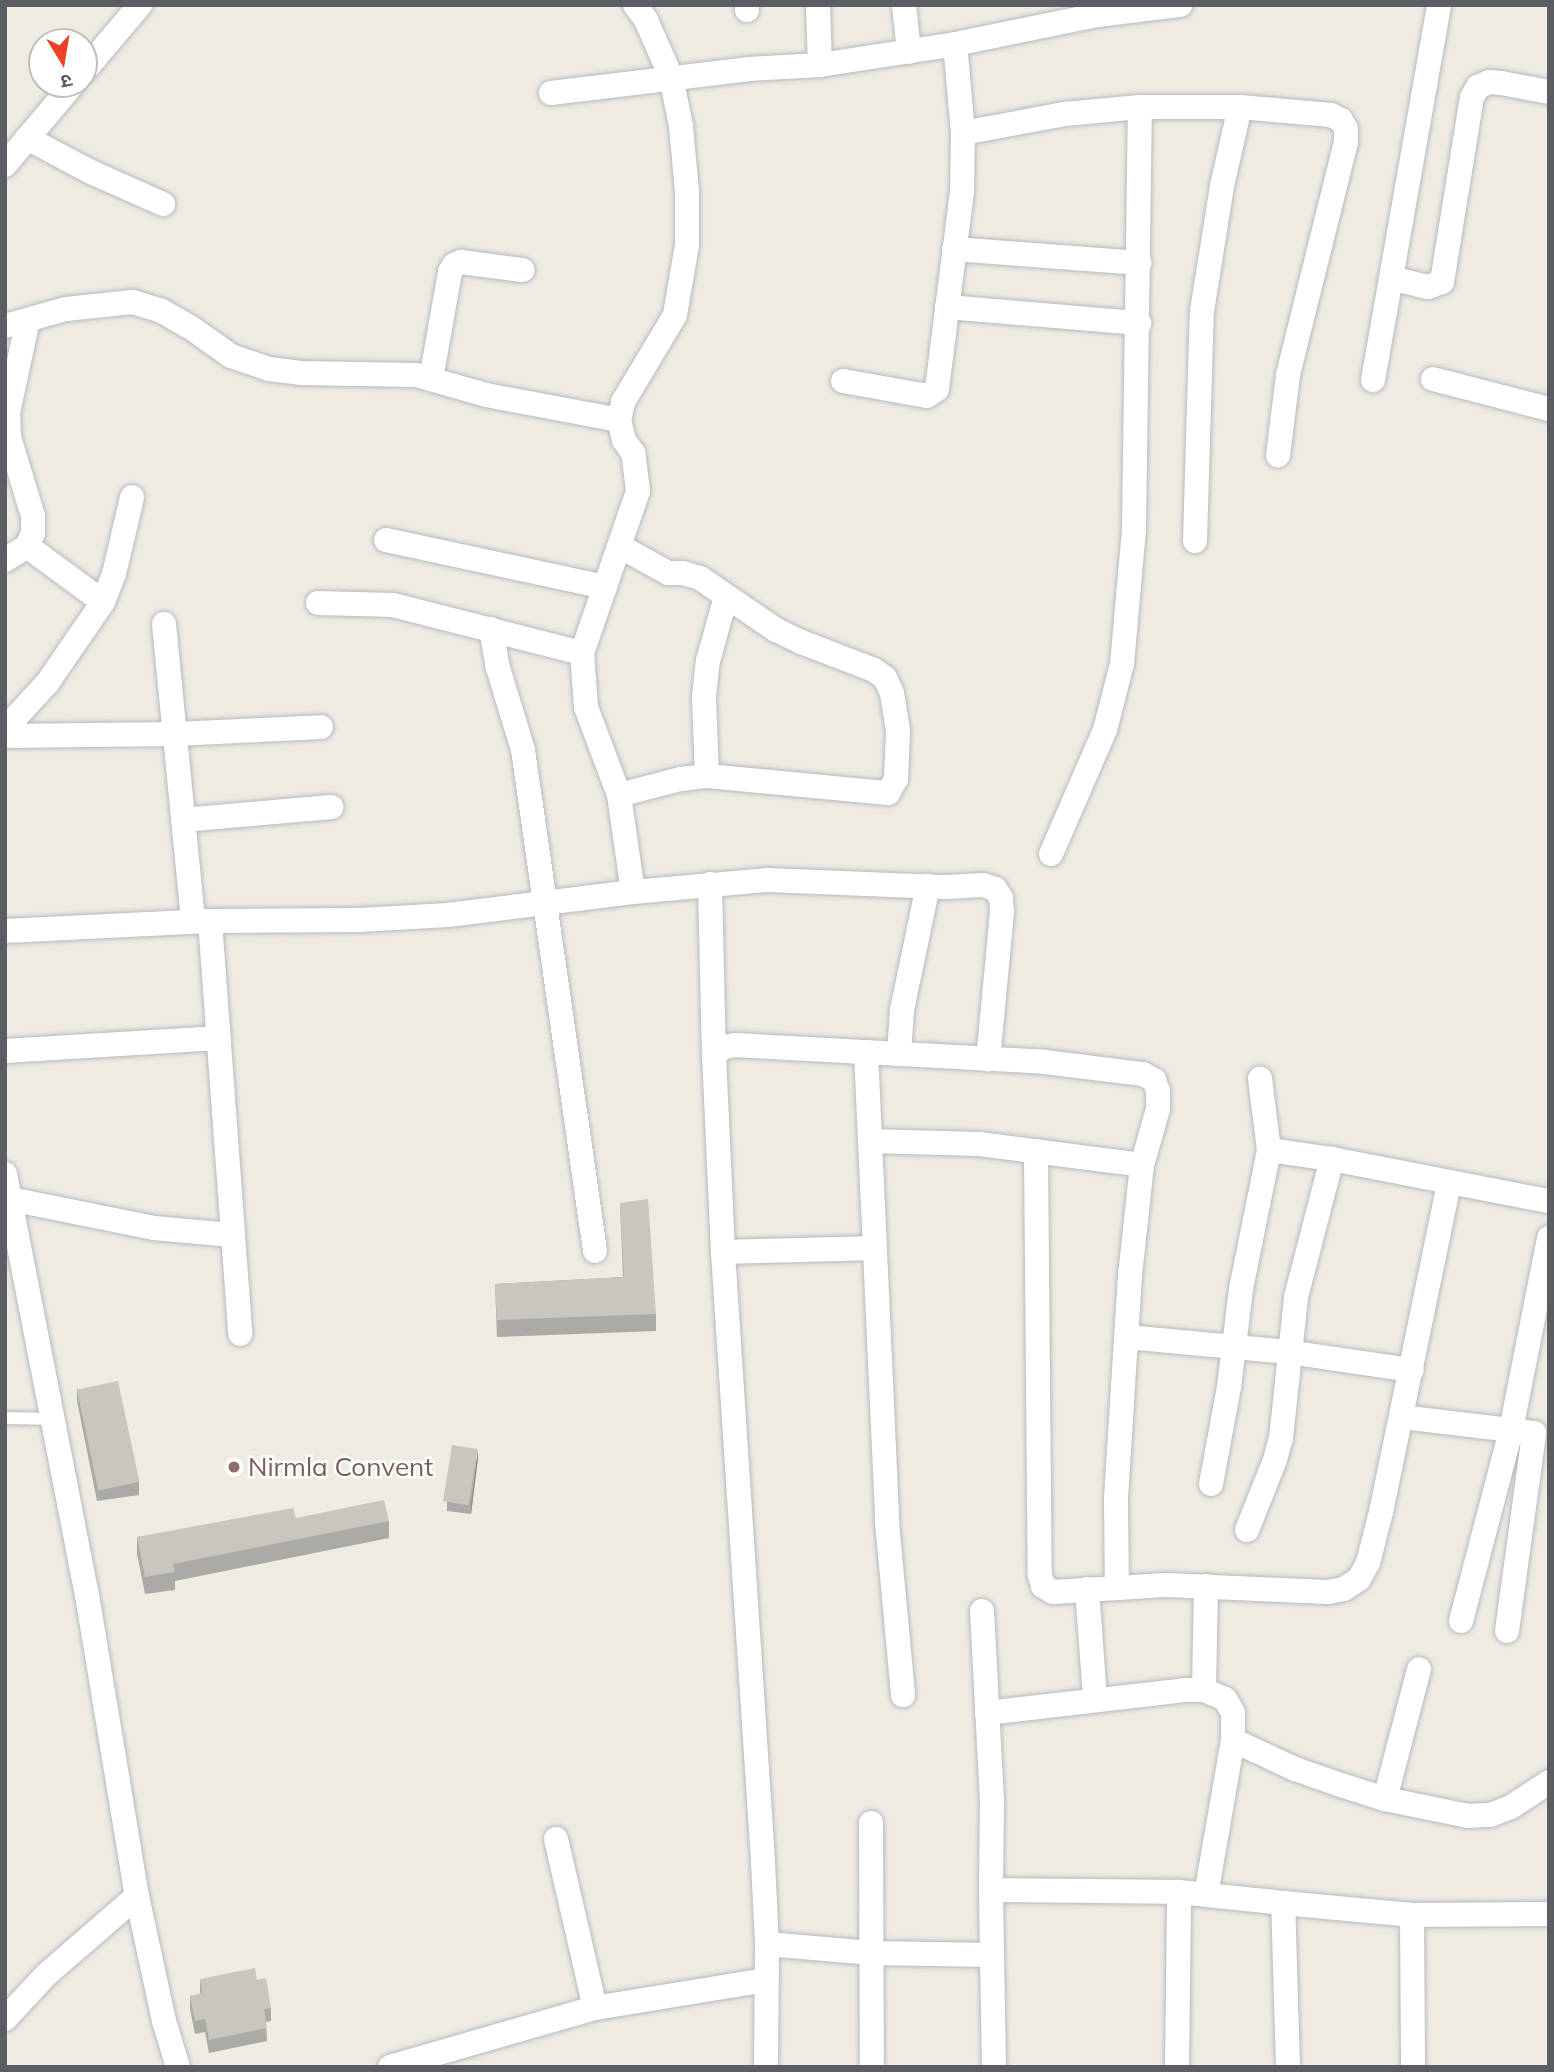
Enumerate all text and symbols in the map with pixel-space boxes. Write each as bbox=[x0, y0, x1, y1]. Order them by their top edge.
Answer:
north arrow bbox=[28, 28, 98, 98]
text: उ bbox=[59, 69, 74, 94]
place label: Nirmla Convent bbox=[248, 1451, 433, 1483]
marker: Nirmla Convent bbox=[226, 1459, 242, 1475]

